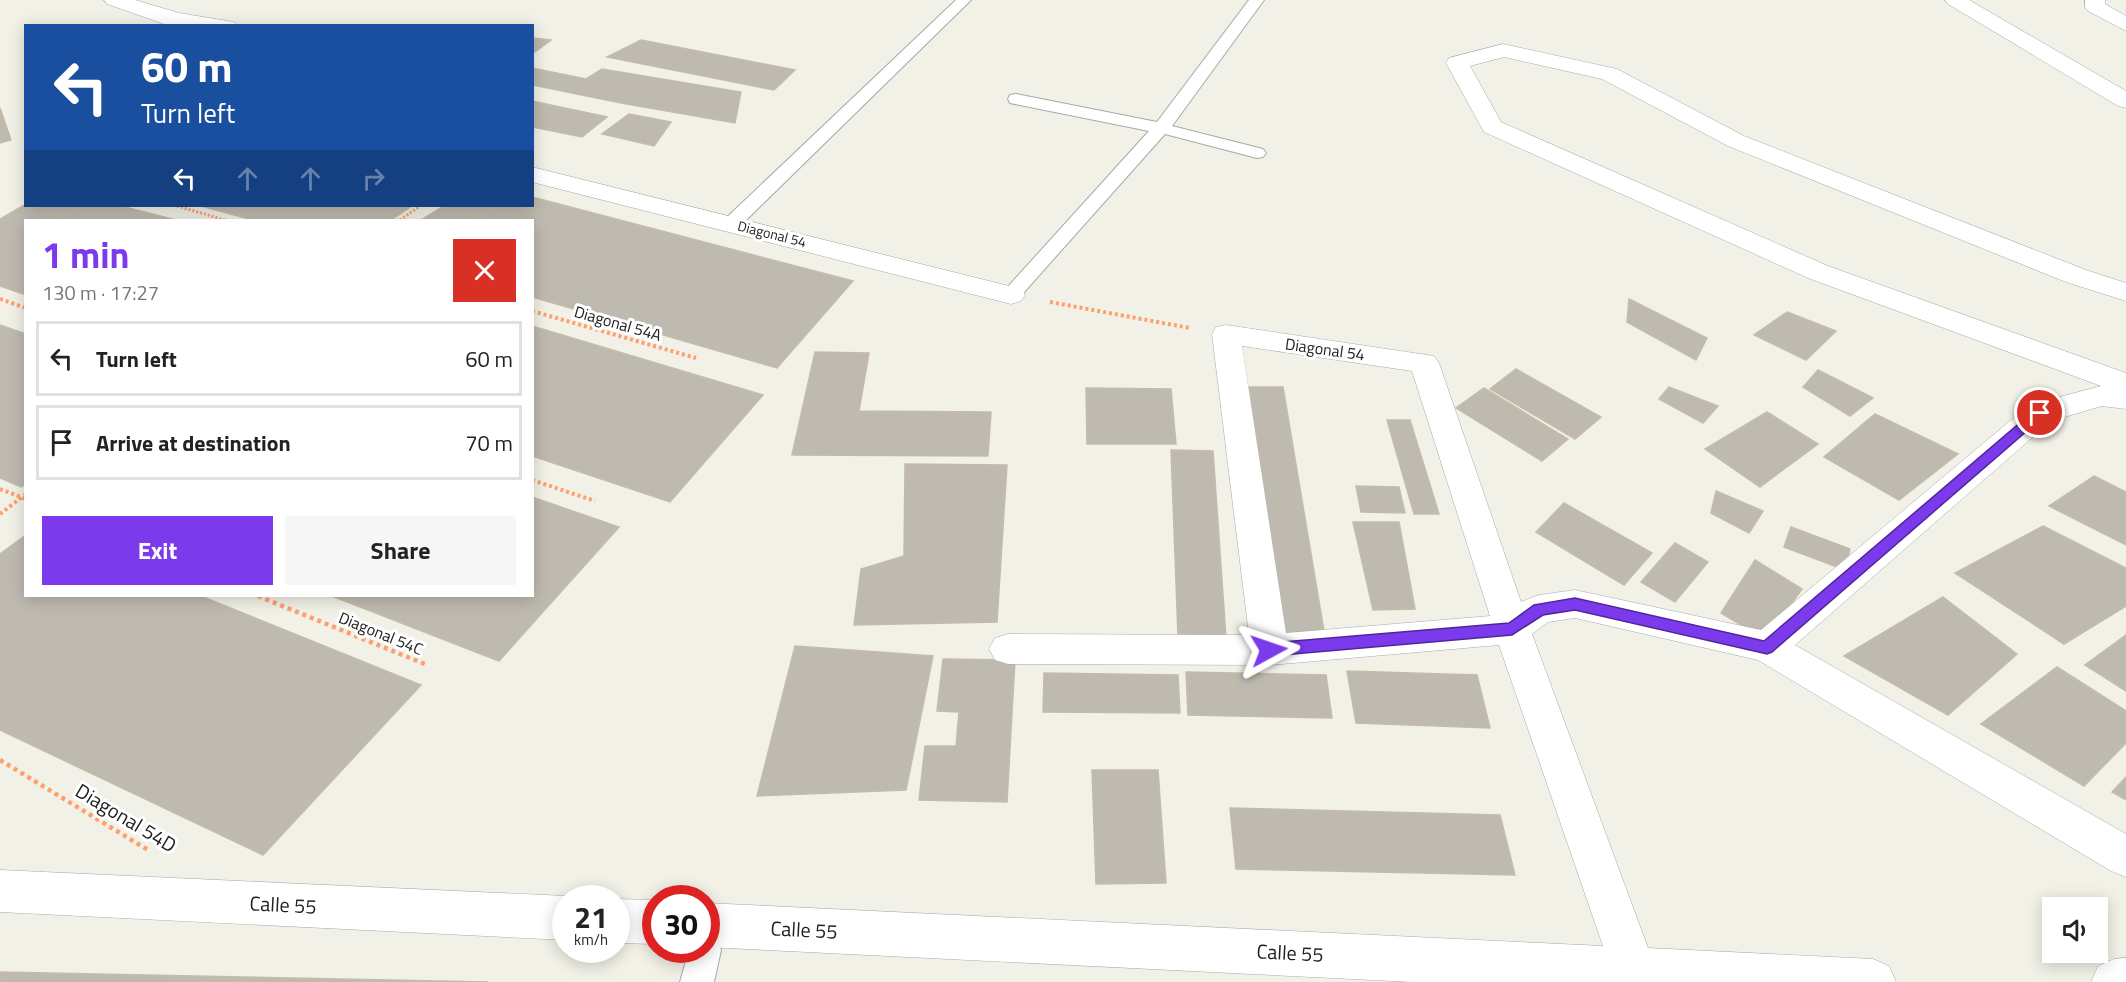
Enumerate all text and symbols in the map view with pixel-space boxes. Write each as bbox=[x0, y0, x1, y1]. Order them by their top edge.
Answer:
text: 60 m bbox=[141, 34, 233, 98]
icon: left bbox=[42, 48, 120, 126]
text: Turn left bbox=[141, 92, 235, 133]
icon: left bbox=[168, 162, 201, 195]
icon: ahead bbox=[231, 162, 264, 195]
icon: ahead bbox=[294, 162, 327, 195]
icon: right bbox=[357, 162, 390, 195]
street label: Diagonal 54 bbox=[736, 215, 809, 252]
text: 1 min bbox=[42, 227, 129, 282]
button: close bbox=[453, 239, 516, 302]
text: 130 m · 17:27 bbox=[42, 277, 159, 308]
street label: Diagonal 54A bbox=[572, 299, 665, 347]
street label: Diagonal 54 bbox=[1284, 332, 1366, 366]
icon: left bbox=[45, 342, 78, 375]
text: Turn left bbox=[96, 342, 177, 376]
text: 60 m bbox=[465, 342, 513, 376]
pin bbox=[2014, 387, 2065, 438]
icon: arrive bbox=[2023, 396, 2056, 429]
icon: arrive bbox=[45, 426, 78, 459]
text: Arrive at destination bbox=[96, 426, 291, 460]
text: 70 m bbox=[465, 426, 513, 460]
button: Exit bbox=[42, 516, 273, 585]
button: Share bbox=[285, 516, 516, 585]
street label: Diagonal 54C bbox=[335, 605, 427, 661]
position arrow bbox=[1237, 618, 1301, 682]
street label: Diagonal 54D bbox=[70, 775, 183, 860]
speed limit sign: 30 bbox=[642, 885, 720, 963]
street label: Calle 55 bbox=[249, 887, 317, 922]
text: 21 bbox=[574, 894, 608, 940]
map controls bbox=[2042, 897, 2108, 963]
button: sound bbox=[2042, 897, 2108, 963]
street label: Calle 55 bbox=[770, 912, 838, 947]
text: km/h bbox=[574, 928, 608, 951]
street label: Calle 55 bbox=[1256, 935, 1324, 970]

